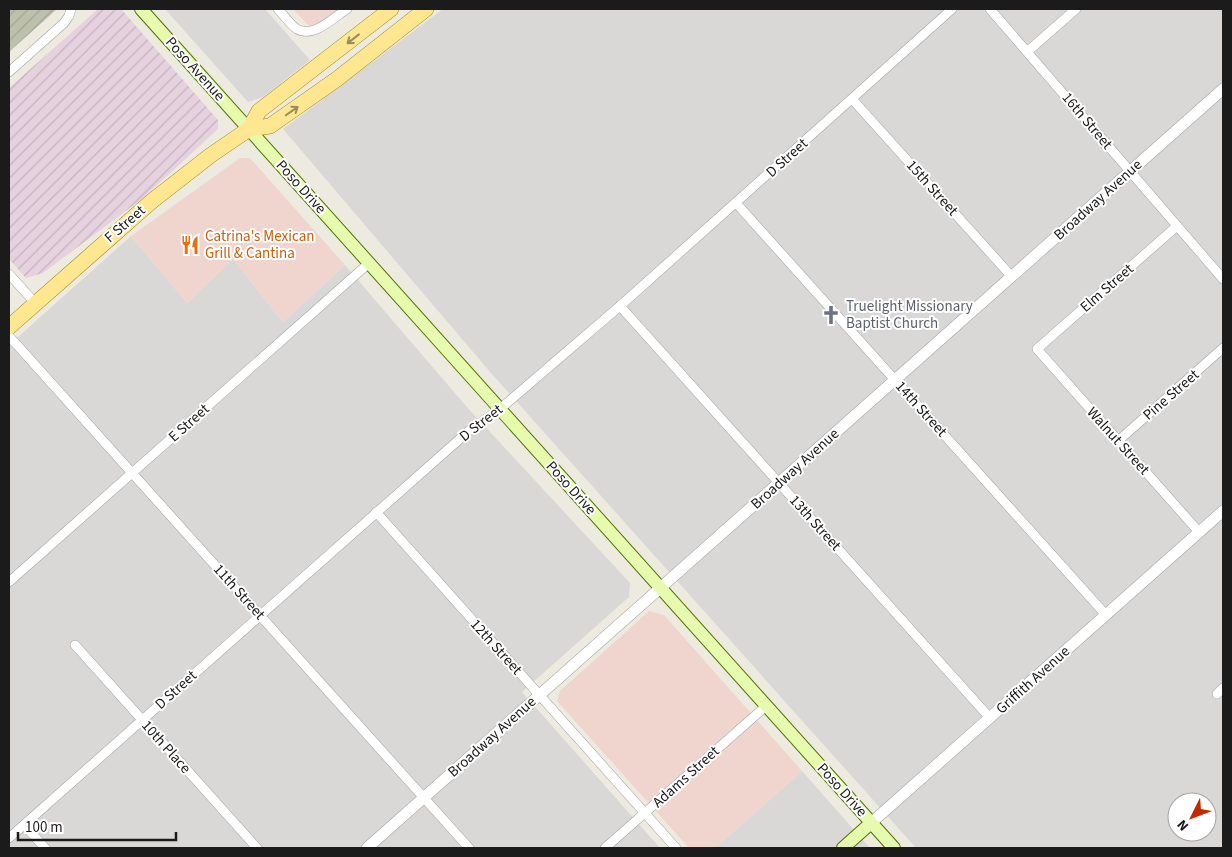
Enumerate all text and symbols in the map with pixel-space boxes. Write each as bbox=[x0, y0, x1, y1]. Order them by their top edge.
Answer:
street label: Poso Avenue bbox=[160, 32, 230, 106]
one-way arrow bbox=[346, 34, 360, 44]
street label: 16th Street bbox=[1057, 88, 1117, 154]
one-way arrow bbox=[285, 106, 299, 116]
street label: D Street bbox=[761, 134, 813, 182]
street label: Poso Drive bbox=[271, 155, 331, 219]
street label: 15th Street bbox=[901, 155, 963, 221]
street label: Broadway Avenue bbox=[1049, 155, 1147, 245]
street label: F Street bbox=[100, 200, 150, 248]
place label: Catrina's Mexican Grill & Cantina bbox=[205, 226, 314, 264]
restaurant icon: Catrina's Mexican Grill & Cantina bbox=[179, 234, 201, 256]
street label: Elm Street bbox=[1076, 259, 1138, 317]
place label: Truelight Missionary Baptist Church bbox=[846, 296, 973, 334]
church icon: Truelight Missionary Baptist Church bbox=[820, 304, 842, 326]
street label: Pine Street bbox=[1138, 365, 1204, 425]
street label: 14th Street bbox=[890, 376, 952, 442]
street label: E Street bbox=[164, 399, 214, 447]
street label: D Street bbox=[455, 399, 507, 447]
street label: Walnut Street bbox=[1082, 402, 1154, 480]
street label: Broadway Avenue bbox=[746, 424, 844, 514]
street label: Poso Drive bbox=[541, 456, 601, 520]
street label: 13th Street bbox=[784, 490, 846, 556]
street label: 11th Street bbox=[208, 559, 270, 625]
street label: 12th Street bbox=[465, 614, 527, 680]
street label: Griffith Avenue bbox=[991, 641, 1075, 719]
street label: D Street bbox=[150, 666, 202, 714]
street label: Broadway Avenue bbox=[443, 692, 541, 782]
street label: 10th Place bbox=[136, 716, 196, 778]
street label: Adams Street bbox=[648, 741, 724, 813]
street label: Poso Drive bbox=[812, 758, 872, 822]
north arrow bbox=[1167, 792, 1217, 842]
scale bar bbox=[18, 810, 175, 842]
text: N bbox=[1173, 815, 1194, 835]
text: 100 m bbox=[25, 817, 63, 838]

